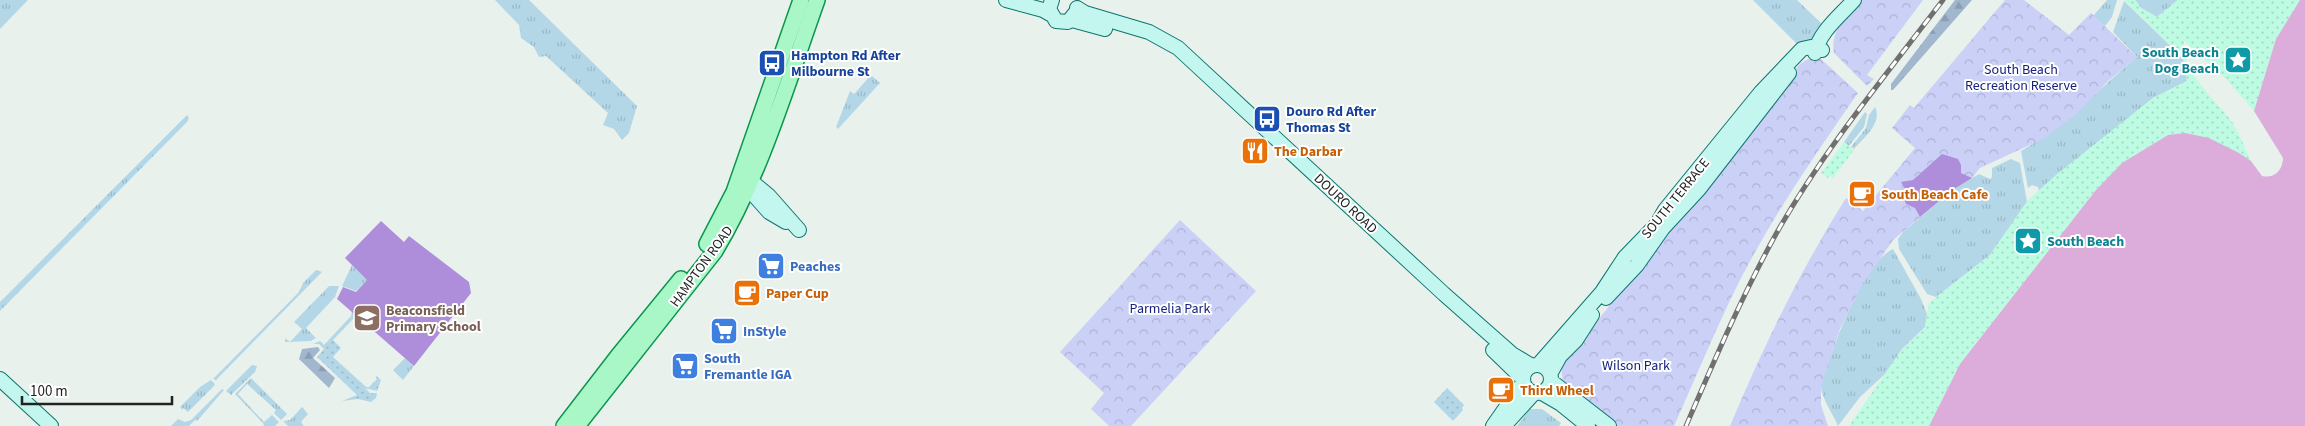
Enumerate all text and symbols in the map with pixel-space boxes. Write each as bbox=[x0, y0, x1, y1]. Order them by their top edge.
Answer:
place label: South Beach Dog Beach bbox=[2142, 43, 2219, 79]
place icon: South Beach Dog Beach bbox=[2223, 45, 2253, 75]
place label: Hampton Rd After Milbourne St bbox=[791, 46, 901, 82]
bus stop icon: Hampton Rd After Milbourne St bbox=[757, 48, 787, 78]
park label: South Beach Recreation Reserve bbox=[1965, 60, 2077, 96]
place label: Douro Rd After Thomas St bbox=[1286, 102, 1376, 138]
bus stop icon: Douro Rd After Thomas St bbox=[1252, 104, 1282, 134]
restaurant icon: The Darbar bbox=[1240, 136, 1270, 166]
place label: The Darbar bbox=[1274, 142, 1343, 162]
street label: SOUTH TERRACE bbox=[1637, 154, 1715, 243]
street label: DOURO ROAD bbox=[1309, 169, 1382, 238]
cafe icon: South Beach Cafe bbox=[1847, 179, 1877, 209]
place label: South Beach Cafe bbox=[1881, 185, 1988, 205]
street label: HAMPTON ROAD bbox=[665, 222, 738, 311]
place icon: South Beach bbox=[2013, 226, 2043, 256]
place label: South Beach bbox=[2047, 232, 2124, 252]
supermarket icon: Peaches bbox=[756, 251, 786, 281]
place label: Peaches bbox=[790, 257, 841, 277]
cafe icon: Paper Cup bbox=[732, 278, 762, 308]
place label: Paper Cup bbox=[766, 284, 829, 304]
park label: Parmelia Park bbox=[1130, 299, 1210, 319]
place label: Beaconsfield Primary School bbox=[386, 301, 481, 337]
school or university icon: Beaconsfield Primary School bbox=[352, 303, 382, 333]
supermarket icon: InStyle bbox=[709, 316, 739, 346]
place label: InStyle bbox=[743, 322, 787, 342]
place label: South Fremantle IGA bbox=[704, 349, 793, 385]
supermarket icon: South Fremantle IGA bbox=[670, 351, 700, 381]
park label: Wilson Park bbox=[1602, 356, 1670, 376]
scale bar bbox=[22, 374, 172, 406]
cafe icon: Third Wheel bbox=[1486, 375, 1516, 405]
text: 100 m bbox=[30, 381, 68, 402]
place label: Third Wheel bbox=[1520, 381, 1594, 401]

